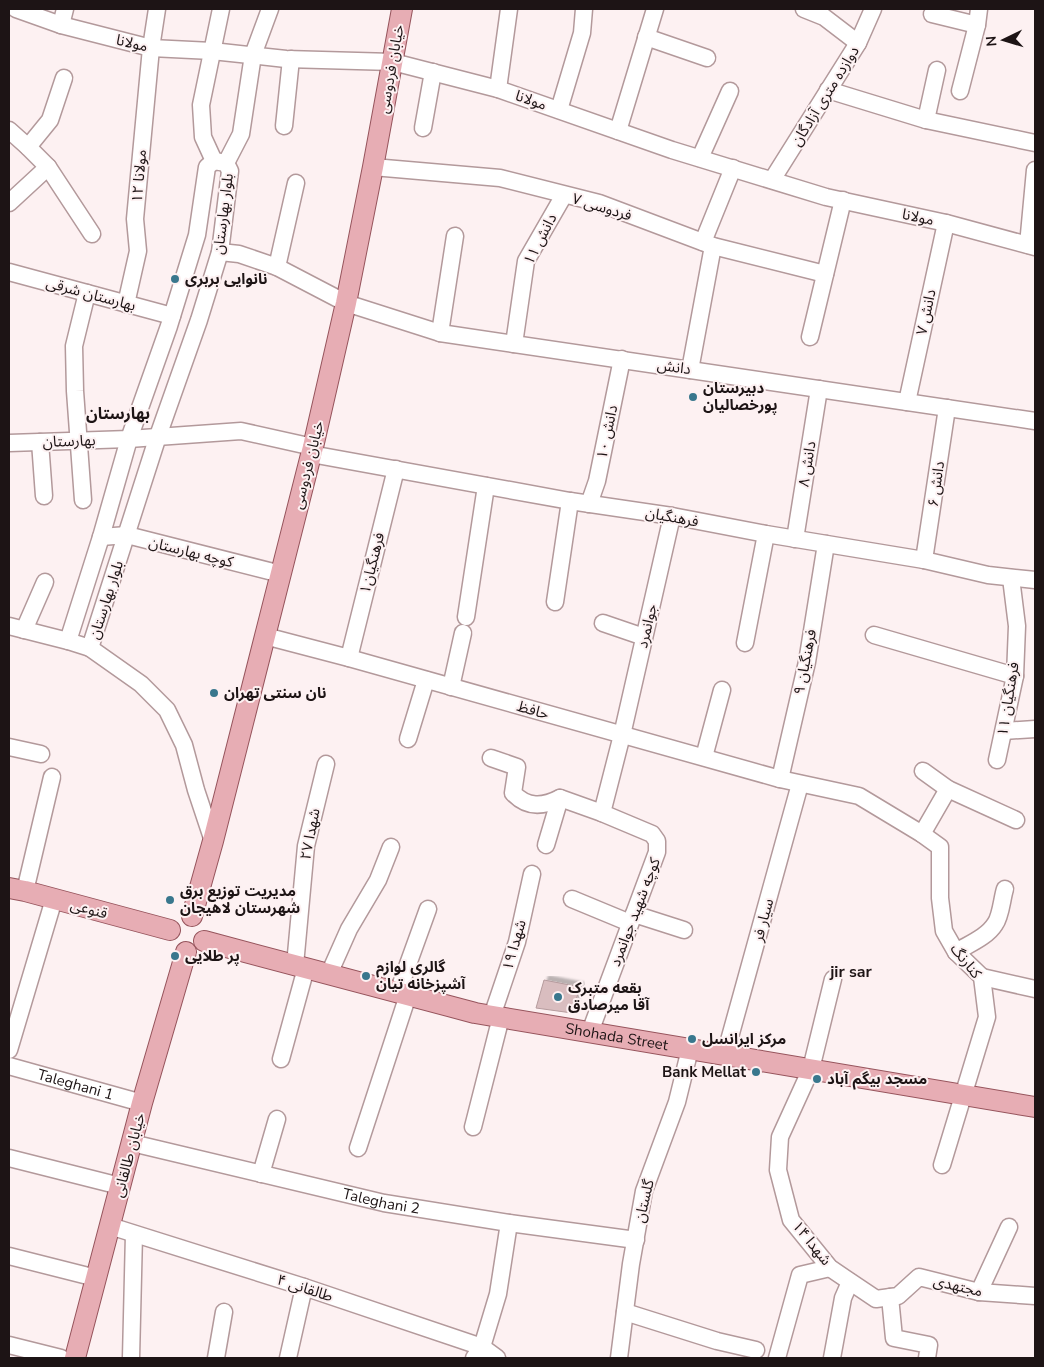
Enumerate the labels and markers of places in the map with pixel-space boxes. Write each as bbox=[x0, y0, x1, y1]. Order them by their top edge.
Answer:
place label: نانوایی بربری bbox=[185, 269, 268, 289]
marker: نانوایی بربری bbox=[169, 273, 181, 285]
place label: دبیرستان پورخصالیان bbox=[703, 378, 778, 415]
marker: دبیرستان پورخصالیان bbox=[687, 391, 699, 403]
place label: نان سنتی تهران bbox=[224, 683, 326, 703]
marker: نان سنتی تهران bbox=[208, 687, 220, 699]
place label: مدیریت توزیع برق شهرستان لاهیجان bbox=[180, 881, 300, 918]
marker: مدیریت توزیع برق شهرستان لاهیجان bbox=[164, 894, 176, 906]
place label: پر طلایی bbox=[185, 946, 240, 966]
marker: پر طلایی bbox=[169, 950, 181, 962]
place label: گالری لوازم آشپزخانه تیان bbox=[376, 957, 466, 994]
marker: گالری لوازم آشپزخانه تیان bbox=[360, 970, 372, 982]
place label: بقعه متبرک آقا میرصادق bbox=[568, 978, 650, 1015]
marker: بقعه متبرک آقا میرصادق bbox=[552, 991, 564, 1003]
place label: مرکز ایرانسل bbox=[702, 1029, 786, 1049]
marker: مرکز ایرانسل bbox=[686, 1033, 698, 1045]
place label: Bank Mellat bbox=[662, 1062, 746, 1082]
marker: Bank Mellat bbox=[750, 1066, 762, 1078]
place label: مسجد بیگم آباد bbox=[827, 1069, 927, 1090]
marker: مسجد بیگم آباد bbox=[811, 1073, 823, 1085]

